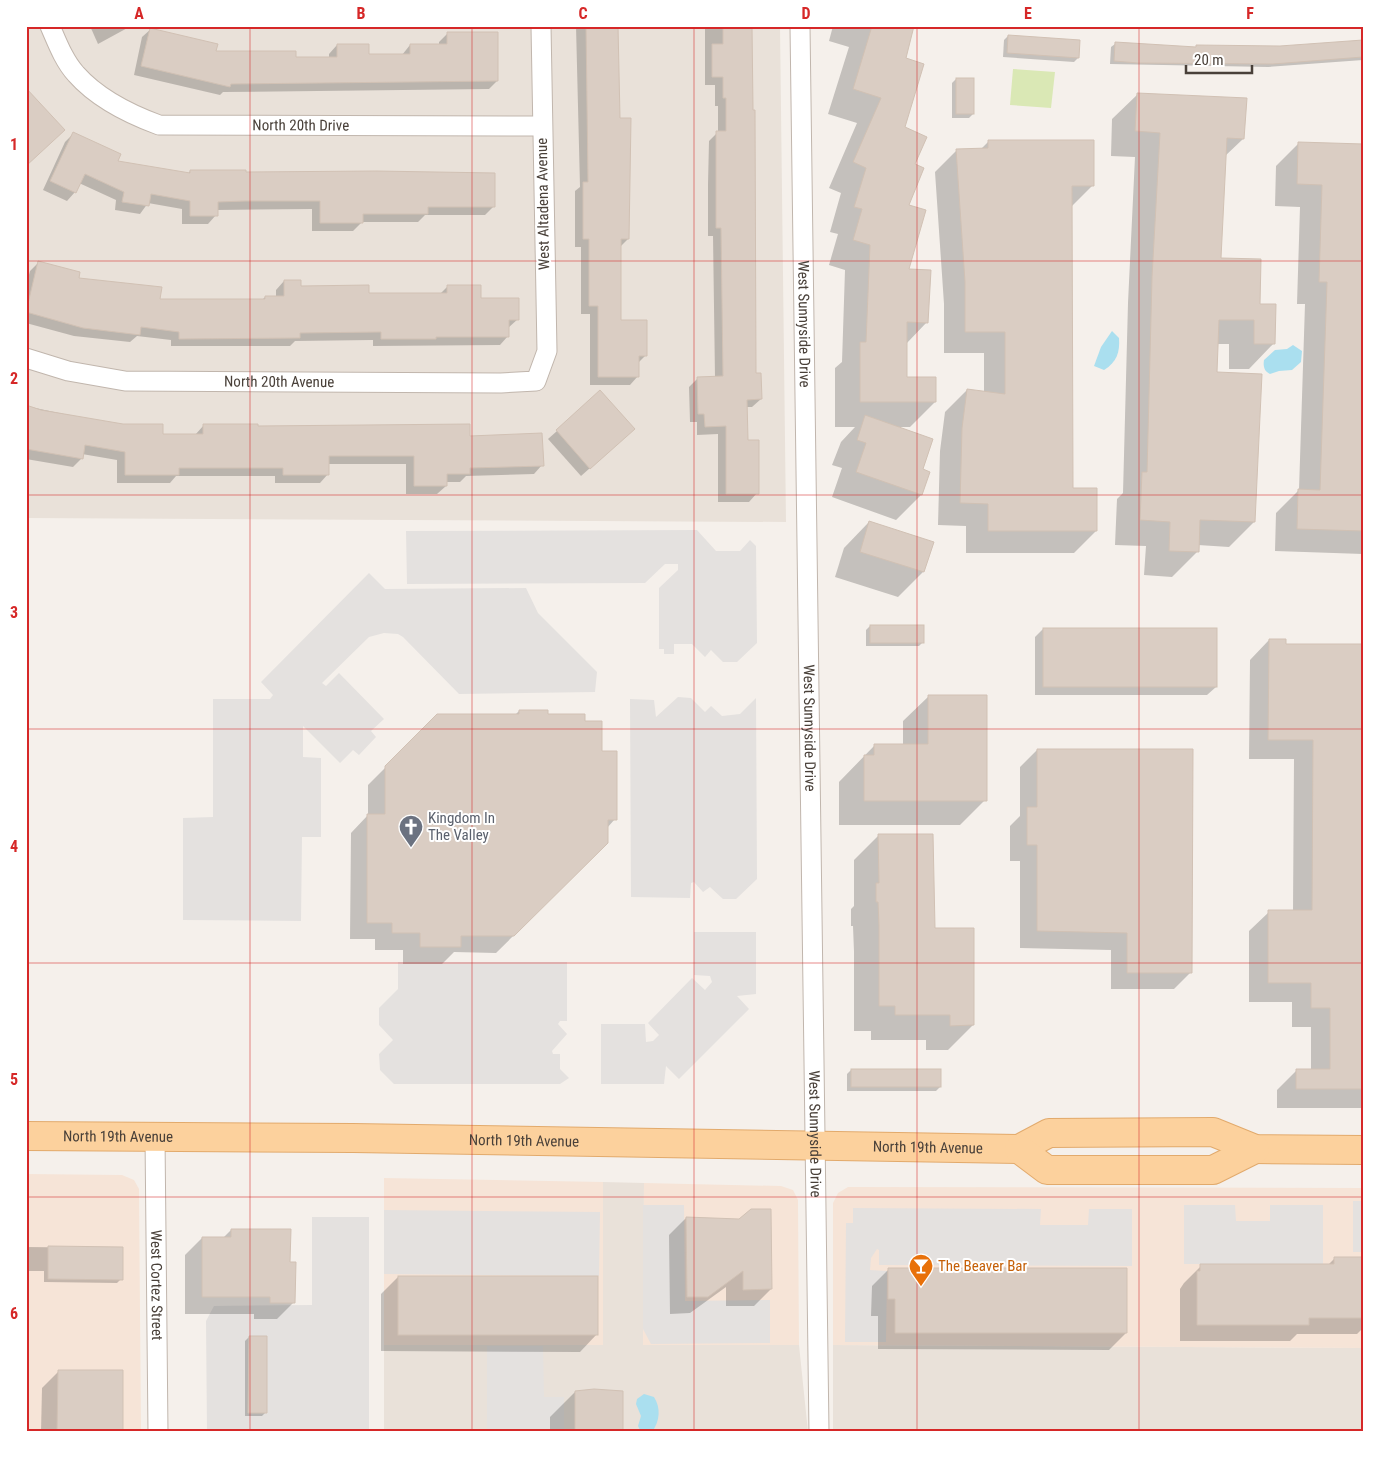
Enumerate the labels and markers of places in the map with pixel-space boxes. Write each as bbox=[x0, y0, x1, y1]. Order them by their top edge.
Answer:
place label: Kingdom In The Valley bbox=[428, 809, 495, 844]
church icon: Kingdom In The Valley bbox=[398, 814, 424, 848]
bar icon: The Beaver Bar bbox=[908, 1253, 934, 1287]
place label: The Beaver Bar bbox=[938, 1257, 1028, 1275]

